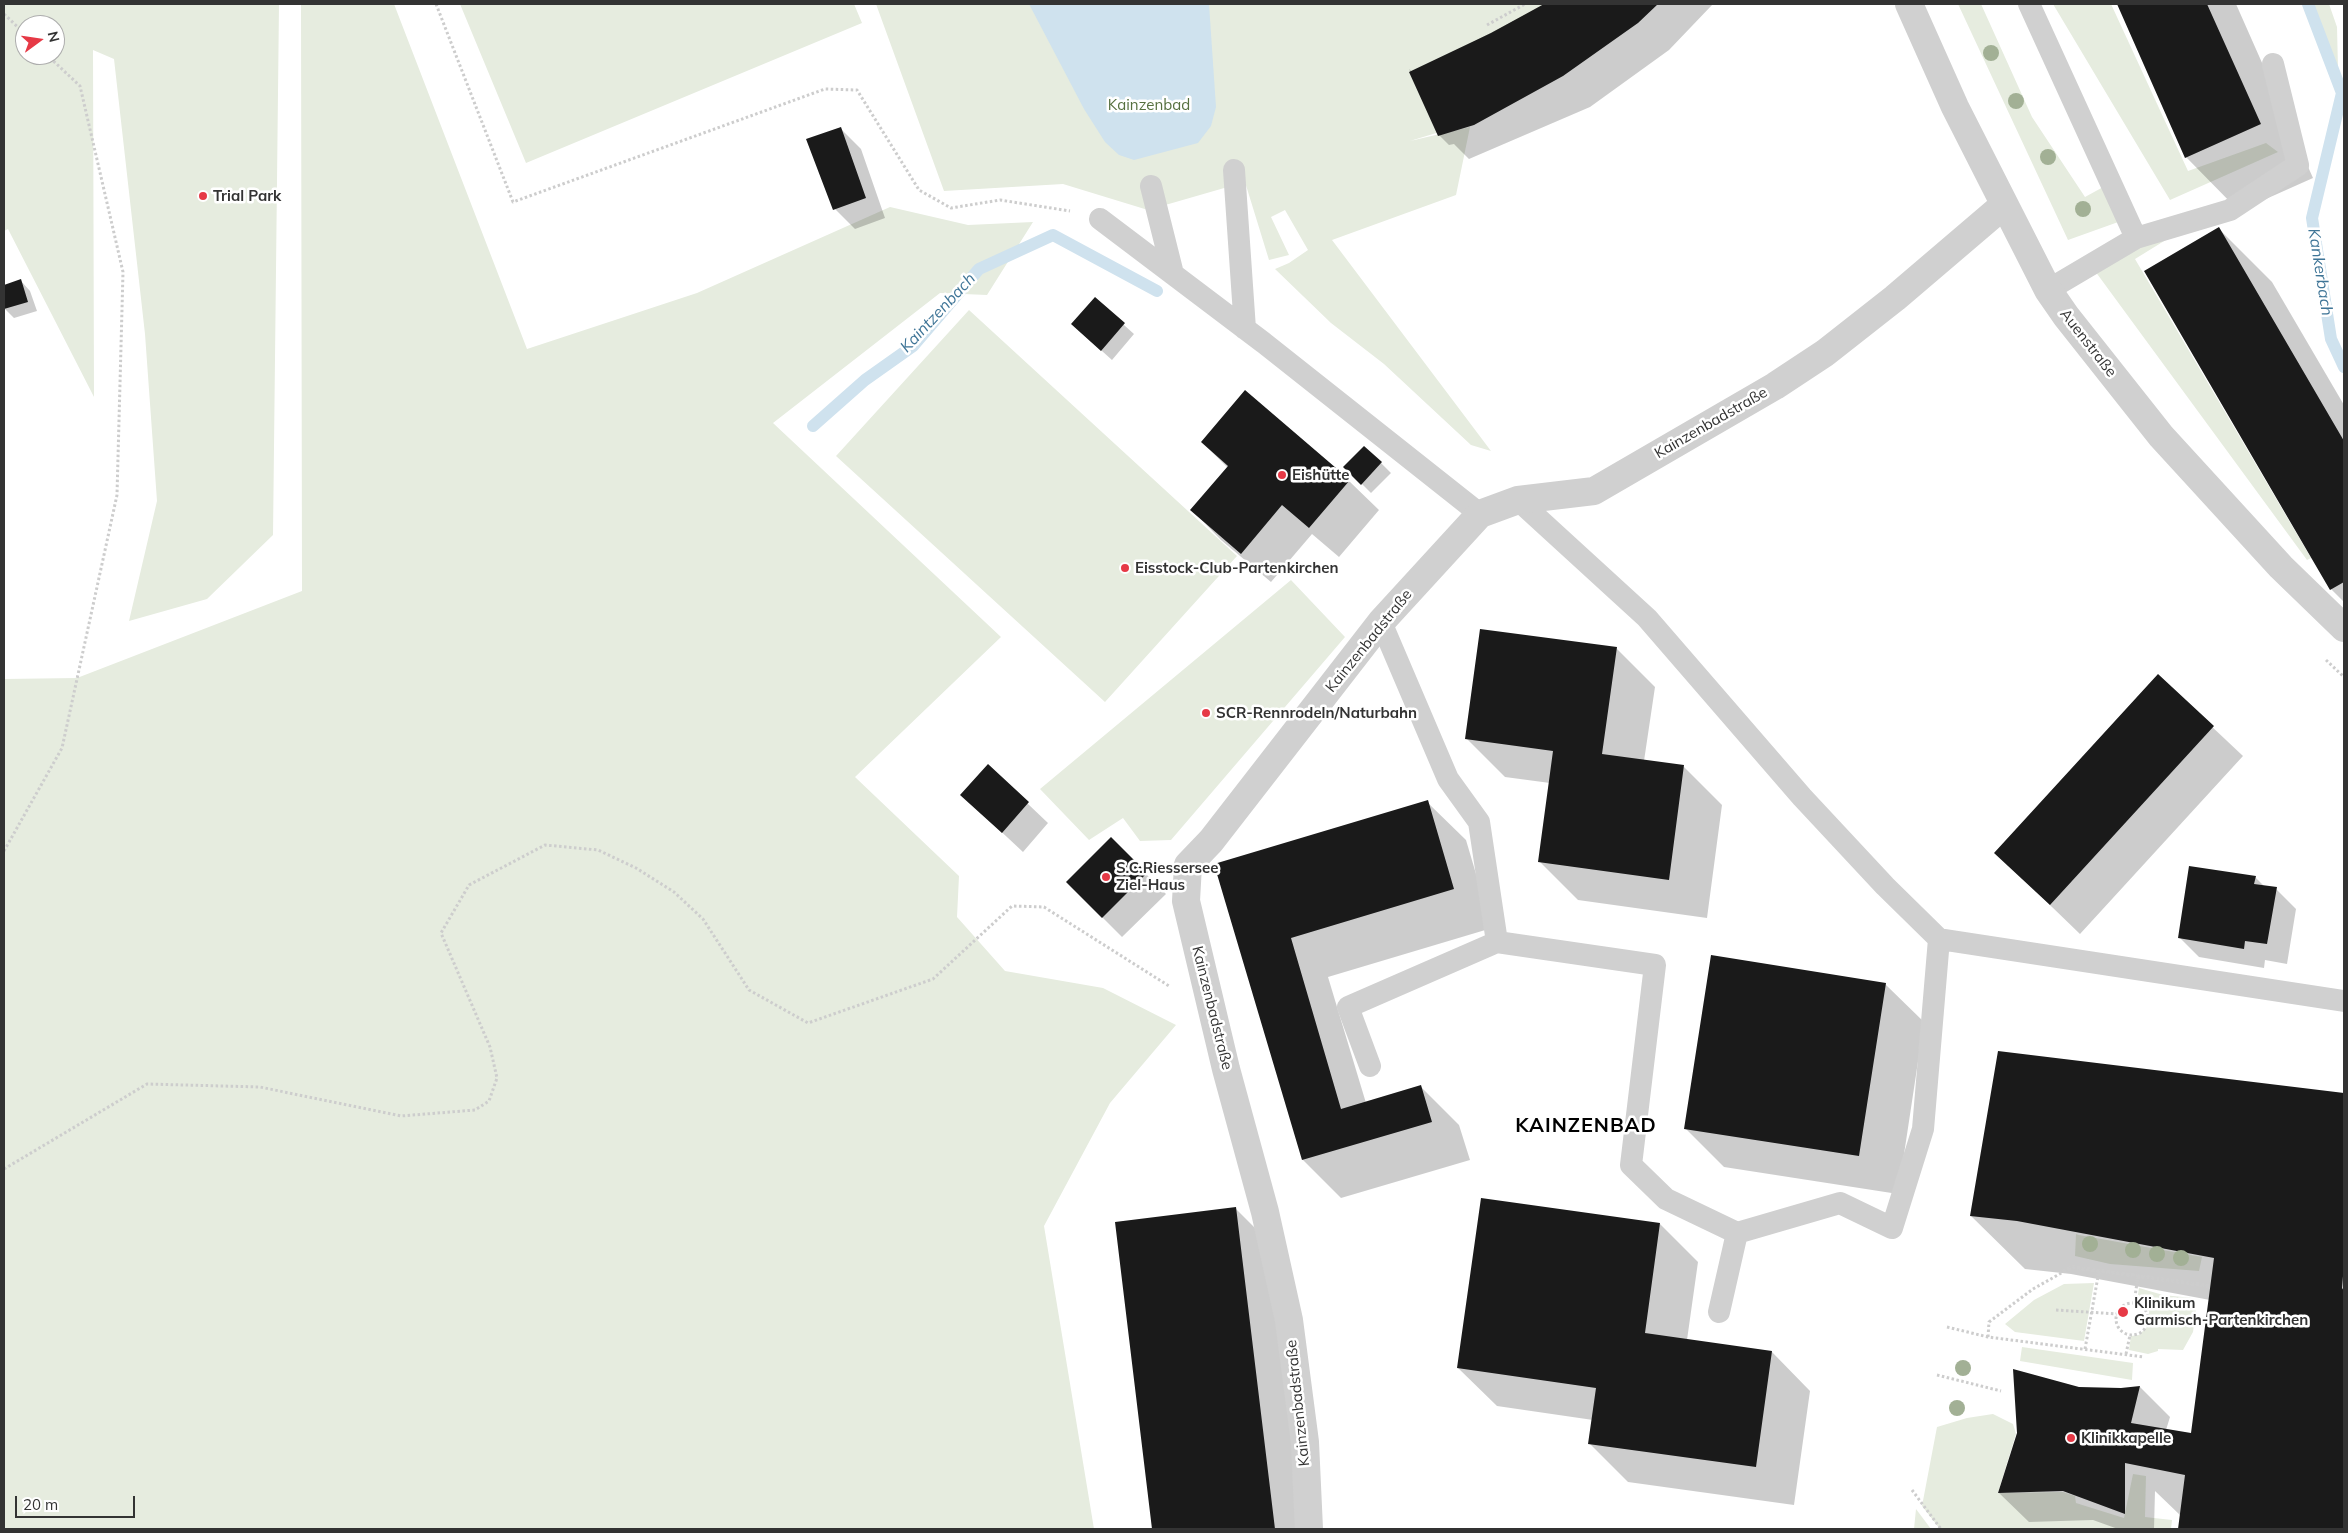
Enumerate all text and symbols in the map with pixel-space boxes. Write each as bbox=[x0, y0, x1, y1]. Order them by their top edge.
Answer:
north arrow bbox=[15, 15, 65, 65]
text: N bbox=[44, 29, 64, 44]
park label: Kainzenbad bbox=[1108, 96, 1190, 114]
place label: Trial Park bbox=[213, 187, 281, 205]
marker: Trial Park bbox=[197, 190, 209, 202]
water label: Kankerbach bbox=[2304, 227, 2336, 317]
water label: Kaintzenbach bbox=[896, 269, 980, 357]
street label: Auenstraße bbox=[2056, 305, 2120, 381]
street label: Kainzenbadstraße bbox=[1651, 383, 1771, 463]
place label: Eishütte bbox=[1292, 466, 1349, 484]
marker: Eishütte bbox=[1276, 469, 1288, 481]
place label: Eisstock-Club-Partenkirchen bbox=[1135, 559, 1338, 577]
marker: Eisstock-Club-Partenkirchen bbox=[1119, 562, 1131, 574]
street label: Kainzenbadstraße bbox=[1322, 586, 1416, 696]
place label: SCR-Rennrodeln/Naturbahn bbox=[1216, 704, 1417, 722]
marker: SCR-Rennrodeln/Naturbahn bbox=[1200, 707, 1212, 719]
place label: S.C.Riessersee Ziel-Haus bbox=[1116, 859, 1219, 894]
marker: S.C.Riessersee Ziel-Haus bbox=[1100, 871, 1112, 883]
street label: Kainzenbadstraße bbox=[1188, 944, 1236, 1072]
district label: KAINZENBAD bbox=[1514, 1114, 1658, 1138]
place label: Klinikum Garmisch-Partenkirchen bbox=[2134, 1294, 2308, 1329]
marker: Klinikum Garmisch-Partenkirchen bbox=[2116, 1305, 2130, 1319]
street label: Kainzenbadstraße bbox=[1282, 1339, 1314, 1467]
place label: Klinikkapelle bbox=[2081, 1429, 2171, 1447]
marker: Klinikkapelle bbox=[2065, 1432, 2077, 1444]
scale bar bbox=[18, 1486, 138, 1518]
text: 20 m bbox=[23, 1495, 58, 1514]

